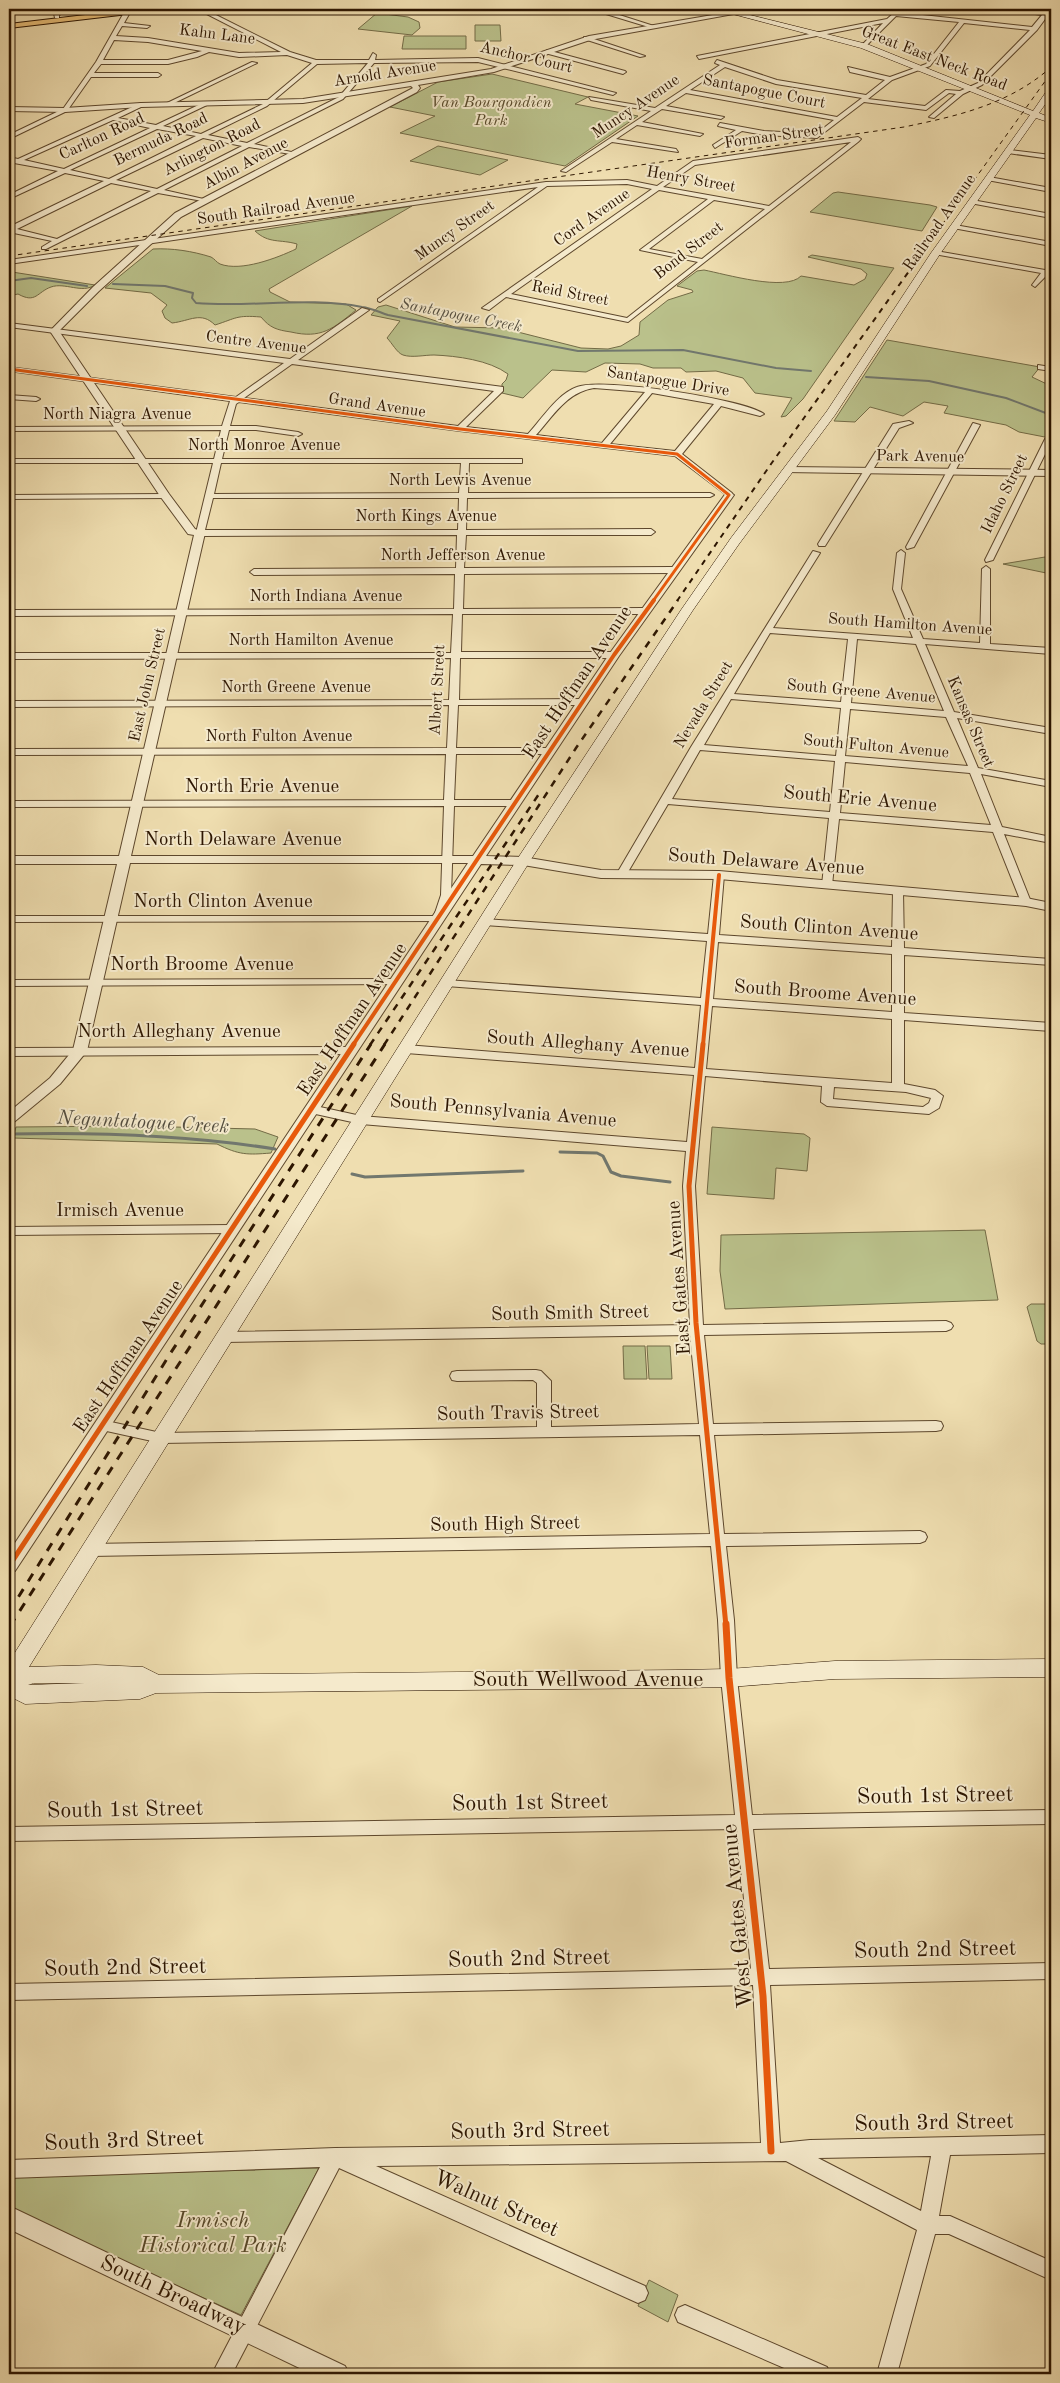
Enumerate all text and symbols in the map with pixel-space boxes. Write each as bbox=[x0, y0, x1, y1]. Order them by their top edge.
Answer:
street label: Kahn Lane bbox=[178, 22, 256, 48]
street label: Great East Neck Road bbox=[859, 24, 1009, 94]
street label: Anchor Court bbox=[478, 40, 574, 77]
street label: Arnold Avenue bbox=[333, 58, 437, 90]
street label: Muncy Avenue bbox=[590, 72, 682, 142]
street label: Santapogue Court bbox=[701, 72, 827, 112]
park label: Van Bourgondien Park bbox=[430, 95, 552, 129]
street label: Carlton Road bbox=[57, 110, 147, 164]
street label: Bermuda Road bbox=[111, 110, 211, 170]
street label: Arlington Road bbox=[161, 117, 263, 179]
street label: Forman Street bbox=[723, 122, 825, 152]
street label: Albin Avenue bbox=[201, 135, 291, 193]
street label: Henry Street bbox=[645, 164, 737, 196]
street label: Railroad Avenue bbox=[901, 172, 979, 274]
street label: Cord Avenue bbox=[551, 186, 633, 250]
street label: South Railroad Avenue bbox=[196, 190, 356, 228]
street label: Muncy Street bbox=[412, 198, 498, 264]
street label: Bond Street bbox=[651, 219, 727, 283]
street label: Reid Street bbox=[530, 279, 610, 309]
water label: Santapogue Creek bbox=[399, 296, 523, 336]
street label: Centre Avenue bbox=[205, 329, 307, 357]
street label: Santapogue Drive bbox=[606, 364, 730, 400]
street label: Grand Avenue bbox=[327, 391, 427, 421]
street label: North Niagra Avenue bbox=[43, 407, 191, 423]
street label: North Monroe Avenue bbox=[188, 438, 340, 454]
street label: Park Avenue bbox=[876, 448, 964, 466]
street label: Idaho Street bbox=[979, 451, 1031, 536]
street label: North Lewis Avenue bbox=[389, 473, 531, 489]
street label: North Kings Avenue bbox=[355, 509, 497, 525]
street label: North Jefferson Avenue bbox=[381, 548, 545, 564]
street label: North Indiana Avenue bbox=[250, 589, 402, 605]
street label: East Hoffman Avenue bbox=[520, 603, 636, 763]
street label: South Hamilton Avenue bbox=[827, 611, 993, 639]
street label: East John Street bbox=[127, 626, 169, 744]
street label: North Hamilton Avenue bbox=[229, 633, 393, 649]
street label: Albert Street bbox=[428, 644, 448, 736]
street label: Nevada Street bbox=[672, 658, 736, 751]
street label: Kansas Street bbox=[944, 674, 997, 770]
street label: South Greene Avenue bbox=[786, 678, 936, 706]
street label: North Greene Avenue bbox=[221, 680, 371, 696]
street label: North Fulton Avenue bbox=[206, 729, 352, 745]
street label: South Fulton Avenue bbox=[802, 733, 950, 761]
street label: North Erie Avenue bbox=[185, 778, 339, 797]
street label: South Erie Avenue bbox=[782, 784, 938, 816]
street label: North Delaware Avenue bbox=[144, 831, 342, 850]
street label: South Delaware Avenue bbox=[667, 847, 865, 879]
street label: North Clinton Avenue bbox=[133, 893, 313, 912]
street label: South Clinton Avenue bbox=[739, 913, 919, 945]
street label: East Hoffman Avenue bbox=[295, 940, 411, 1100]
street label: North Broome Avenue bbox=[110, 956, 294, 975]
street label: South Broome Avenue bbox=[733, 978, 917, 1010]
street label: North Alleghany Avenue bbox=[77, 1023, 281, 1042]
street label: South Alleghany Avenue bbox=[486, 1028, 690, 1062]
street label: South Pennsylvania Avenue bbox=[389, 1093, 617, 1131]
water label: Neguntatogue Creek bbox=[55, 1108, 230, 1138]
street label: East Gates Avenue bbox=[665, 1200, 695, 1356]
street label: Irmisch Avenue bbox=[56, 1202, 184, 1221]
street label: East Hoffman Avenue bbox=[71, 1277, 187, 1437]
street label: South Smith Street bbox=[491, 1303, 649, 1325]
street label: South Travis Street bbox=[436, 1403, 600, 1425]
street label: South High Street bbox=[430, 1514, 580, 1536]
street label: South Wellwood Avenue bbox=[473, 1669, 703, 1691]
street label: South 1st Street bbox=[857, 1784, 1013, 1808]
street label: South 1st Street bbox=[452, 1791, 608, 1815]
street label: South 1st Street bbox=[47, 1798, 203, 1822]
street label: West Gates Avenue bbox=[719, 1823, 757, 2009]
street label: South 2nd Street bbox=[853, 1938, 1017, 1962]
street label: South 2nd Street bbox=[447, 1947, 611, 1971]
street label: South 2nd Street bbox=[43, 1956, 207, 1980]
street label: South 3rd Street bbox=[854, 2111, 1014, 2135]
street label: South 3rd Street bbox=[450, 2119, 610, 2143]
street label: South 3rd Street bbox=[44, 2127, 204, 2155]
street label: Walnut Street bbox=[430, 2167, 562, 2241]
park label: Irmisch Historical Park bbox=[138, 2210, 287, 2257]
street label: South Broadway bbox=[97, 2252, 250, 2339]

